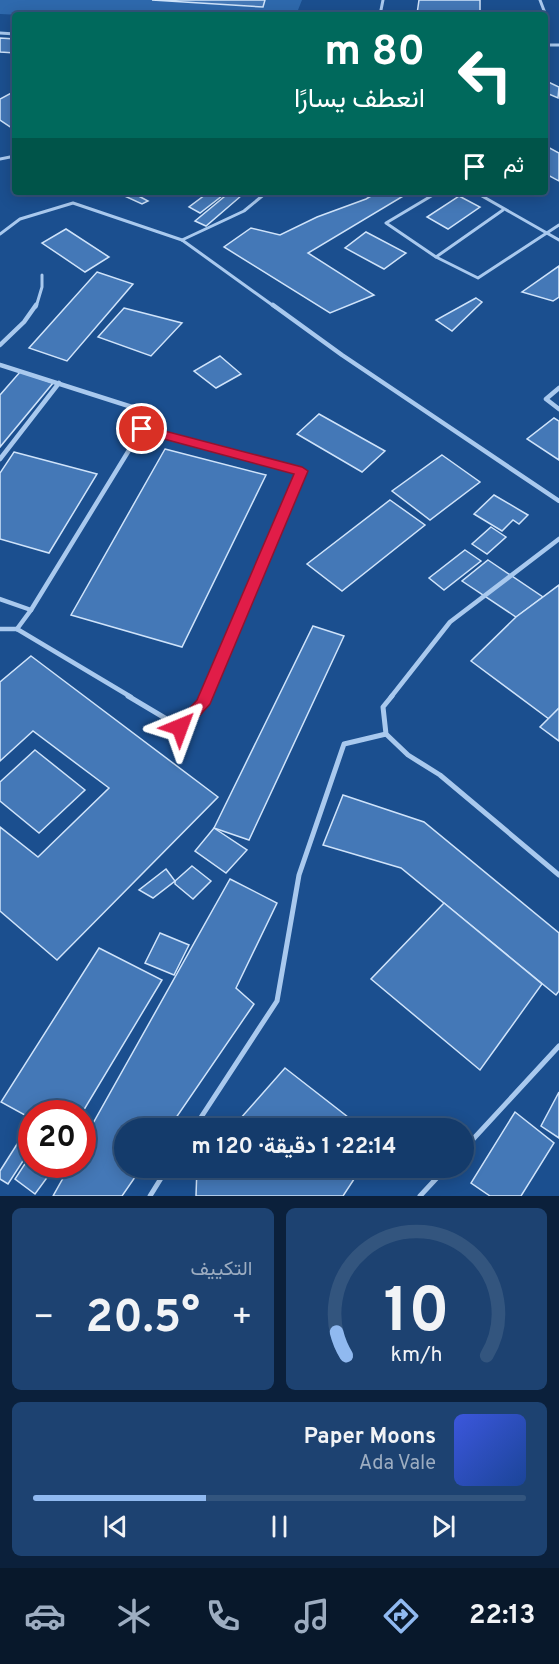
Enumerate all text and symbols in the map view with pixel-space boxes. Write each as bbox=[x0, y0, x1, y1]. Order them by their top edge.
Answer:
text: 80 m bbox=[324, 27, 425, 80]
icon: left bbox=[446, 36, 524, 114]
text: انعطف يسارًا bbox=[294, 83, 425, 117]
icon: arrive bbox=[458, 150, 491, 183]
text: ثم bbox=[503, 153, 524, 180]
pin bbox=[116, 403, 167, 454]
icon: arrive bbox=[125, 412, 158, 445]
position arrow bbox=[148, 695, 212, 759]
speed limit sign: 20 bbox=[18, 1100, 96, 1178]
text: 22:14 · 1 دقيقة · 120 m bbox=[192, 1134, 396, 1161]
text: التكييف bbox=[190, 1257, 253, 1283]
text: 10 bbox=[383, 1275, 449, 1354]
text: 20.5° bbox=[86, 1291, 200, 1348]
text: − bbox=[33, 1298, 54, 1340]
text: + bbox=[231, 1298, 252, 1340]
text: km/h bbox=[390, 1342, 442, 1369]
text: Paper Moons bbox=[304, 1424, 436, 1451]
text: Ada Vale bbox=[359, 1451, 436, 1477]
icon: previous bbox=[99, 1510, 132, 1543]
icon: pause bbox=[263, 1510, 296, 1543]
icon: next bbox=[427, 1510, 460, 1543]
icon: car bbox=[24, 1595, 66, 1637]
icon: climate bbox=[113, 1595, 155, 1637]
icon: phone bbox=[202, 1595, 244, 1637]
icon: music bbox=[291, 1595, 333, 1637]
icon: directions bbox=[380, 1595, 422, 1637]
text: 22:13 bbox=[469, 1599, 535, 1633]

